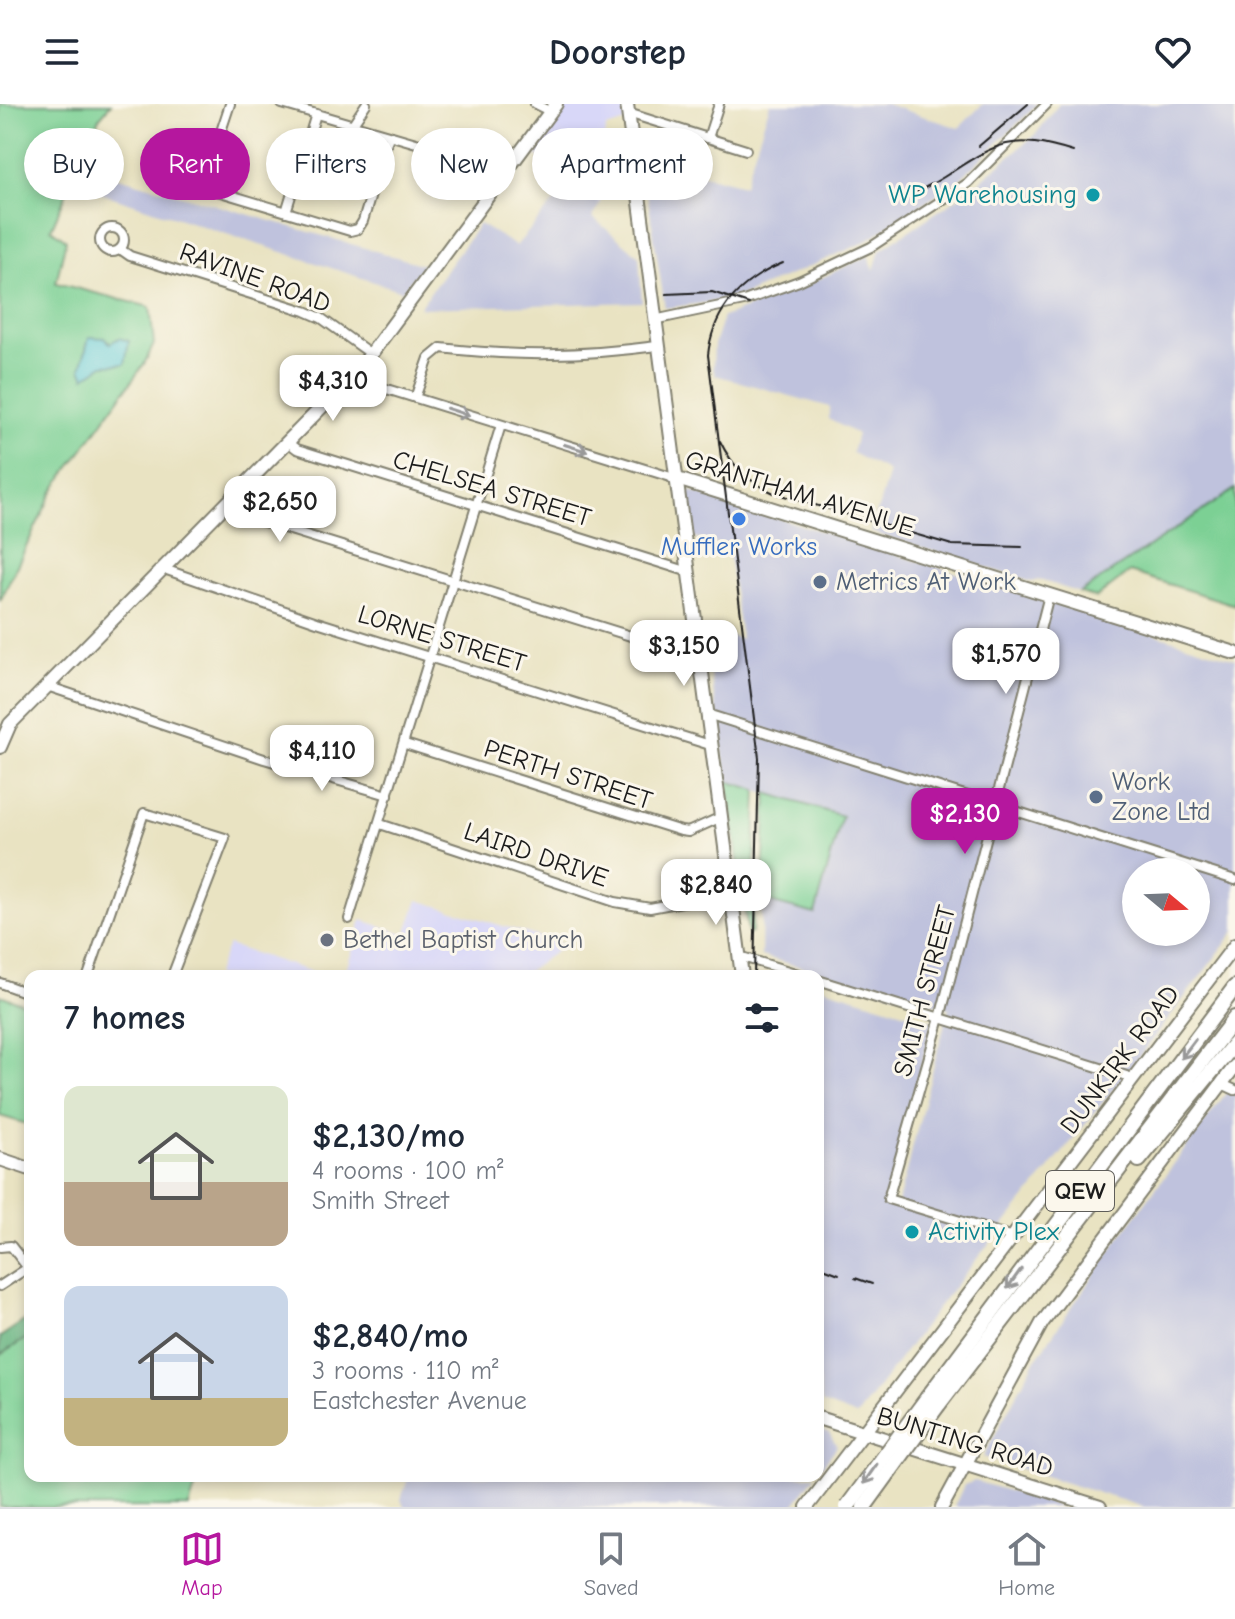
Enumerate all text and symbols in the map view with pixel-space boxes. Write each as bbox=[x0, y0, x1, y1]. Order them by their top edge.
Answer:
icon: menu bbox=[40, 30, 84, 74]
icon: heart bbox=[1151, 30, 1195, 74]
text: Doorstep bbox=[549, 32, 686, 73]
chip: Buy bbox=[24, 128, 124, 200]
chip: Rent bbox=[140, 128, 250, 200]
chip: Filters bbox=[266, 128, 395, 200]
chip: New bbox=[411, 128, 516, 200]
chip: Apartment bbox=[532, 128, 713, 200]
place label: WP Warehousing bbox=[888, 180, 1077, 210]
marker: WP Warehousing bbox=[1084, 186, 1102, 204]
street label: RAVINE ROAD bbox=[175, 237, 335, 319]
pin: $4,310 bbox=[268, 355, 398, 423]
text: $4,310 bbox=[298, 366, 368, 396]
one-way arrow bbox=[445, 405, 470, 420]
one-way arrow bbox=[562, 441, 588, 456]
street label: CHELSEA STREET bbox=[389, 445, 595, 534]
street label: GRANTHAM AVENUE bbox=[682, 445, 918, 543]
pin: $2,650 bbox=[215, 476, 345, 544]
text: $2,650 bbox=[242, 487, 318, 517]
marker: Muffler Works bbox=[730, 510, 748, 528]
place label: Muffler Works bbox=[661, 532, 817, 562]
place label: Metrics At Work bbox=[836, 567, 1016, 597]
marker: Metrics At Work bbox=[811, 573, 829, 591]
street label: LORNE STREET bbox=[354, 599, 530, 679]
pin: $3,150 bbox=[619, 620, 749, 688]
pin: $1,570 bbox=[941, 628, 1071, 696]
text: $3,150 bbox=[648, 631, 720, 661]
text: $1,570 bbox=[970, 639, 1042, 669]
pin: $4,110 bbox=[257, 725, 387, 793]
street label: PERTH STREET bbox=[480, 734, 656, 816]
text: $4,110 bbox=[288, 736, 356, 766]
place label: Work Zone Ltd bbox=[1112, 767, 1210, 827]
pin: $2,130 bbox=[900, 788, 1030, 856]
marker: Work Zone Ltd bbox=[1087, 788, 1105, 806]
text: $2,130 bbox=[929, 799, 1001, 829]
street label: LAIRD DRIVE bbox=[460, 816, 612, 894]
north arrow bbox=[1122, 858, 1210, 946]
map controls bbox=[1122, 858, 1210, 946]
pin: $2,840 bbox=[651, 859, 781, 927]
text: $2,840 bbox=[679, 870, 753, 900]
street label: SMITH STREET bbox=[888, 902, 962, 1080]
place label: Bethel Baptist Church bbox=[343, 925, 584, 955]
marker: Bethel Baptist Church bbox=[318, 931, 336, 949]
street label: DUNKIRK ROAD bbox=[1054, 980, 1186, 1140]
icon: filters bbox=[740, 996, 784, 1040]
text: 7 homes bbox=[64, 998, 185, 1038]
one-way arrow bbox=[1179, 1038, 1196, 1060]
text: $2,130/mo bbox=[312, 1116, 465, 1156]
icon: home bbox=[128, 1118, 224, 1214]
text: 4 rooms · 100 m² bbox=[312, 1156, 504, 1186]
road number: QEW bbox=[1046, 1171, 1114, 1211]
text: Smith Street bbox=[312, 1186, 449, 1216]
place label: Activity Plex bbox=[928, 1217, 1060, 1247]
marker: Activity Plex bbox=[903, 1223, 921, 1241]
one-way arrow bbox=[1006, 1268, 1023, 1289]
text: $2,840/mo bbox=[312, 1316, 468, 1356]
icon: home bbox=[128, 1318, 224, 1414]
text: 3 rooms · 110 m² bbox=[312, 1356, 499, 1386]
text: Eastchester Avenue bbox=[312, 1386, 527, 1416]
street label: BUNTING ROAD bbox=[873, 1401, 1057, 1483]
one-way arrow bbox=[862, 1462, 878, 1484]
tab: Map bbox=[180, 1527, 224, 1601]
tab: Saved bbox=[584, 1527, 639, 1601]
tab: Home bbox=[998, 1527, 1055, 1601]

